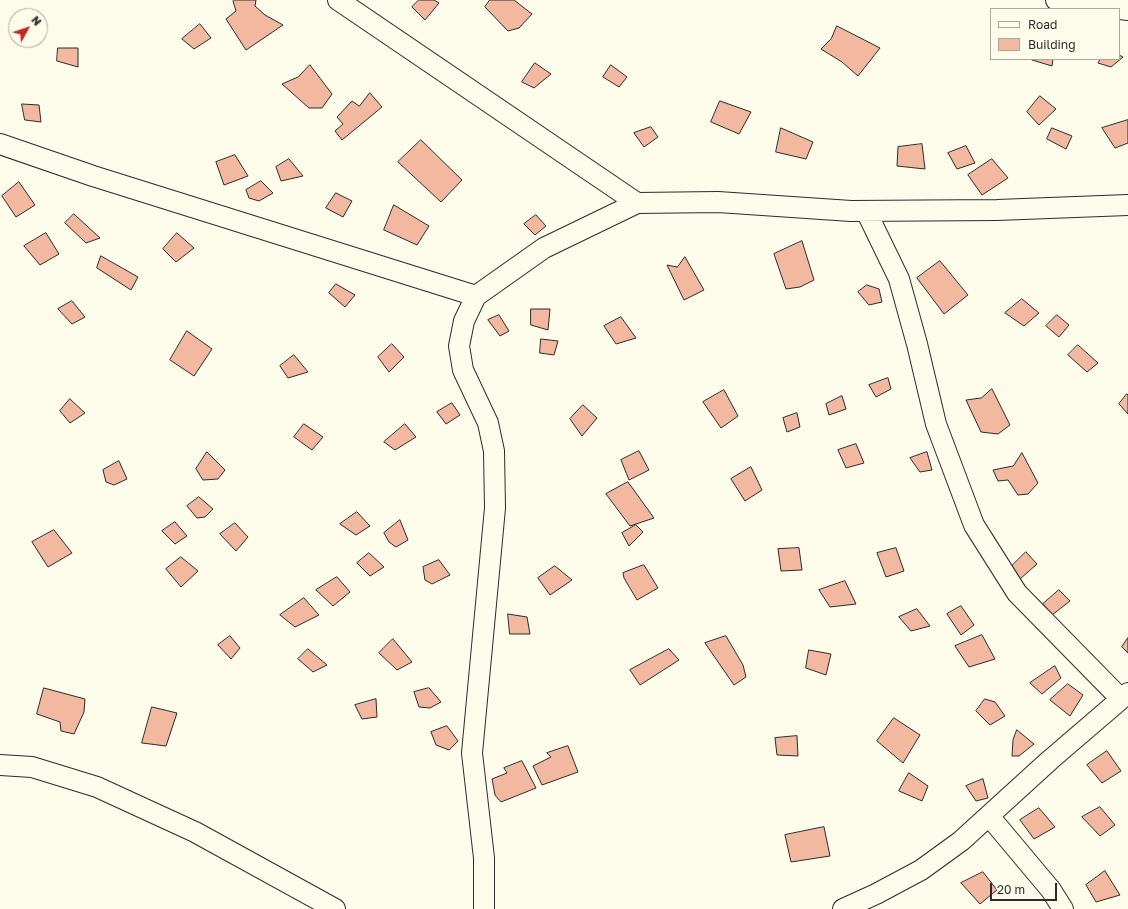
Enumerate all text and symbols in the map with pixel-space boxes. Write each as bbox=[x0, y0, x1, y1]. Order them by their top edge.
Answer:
north arrow bbox=[8, 8, 48, 48]
legend bbox=[990, 8, 1120, 60]
text: N bbox=[29, 13, 44, 28]
text: Road bbox=[1028, 17, 1057, 32]
text: Building bbox=[1028, 37, 1076, 52]
scale bar bbox=[992, 875, 1059, 901]
text: 20 m bbox=[997, 882, 1025, 897]

